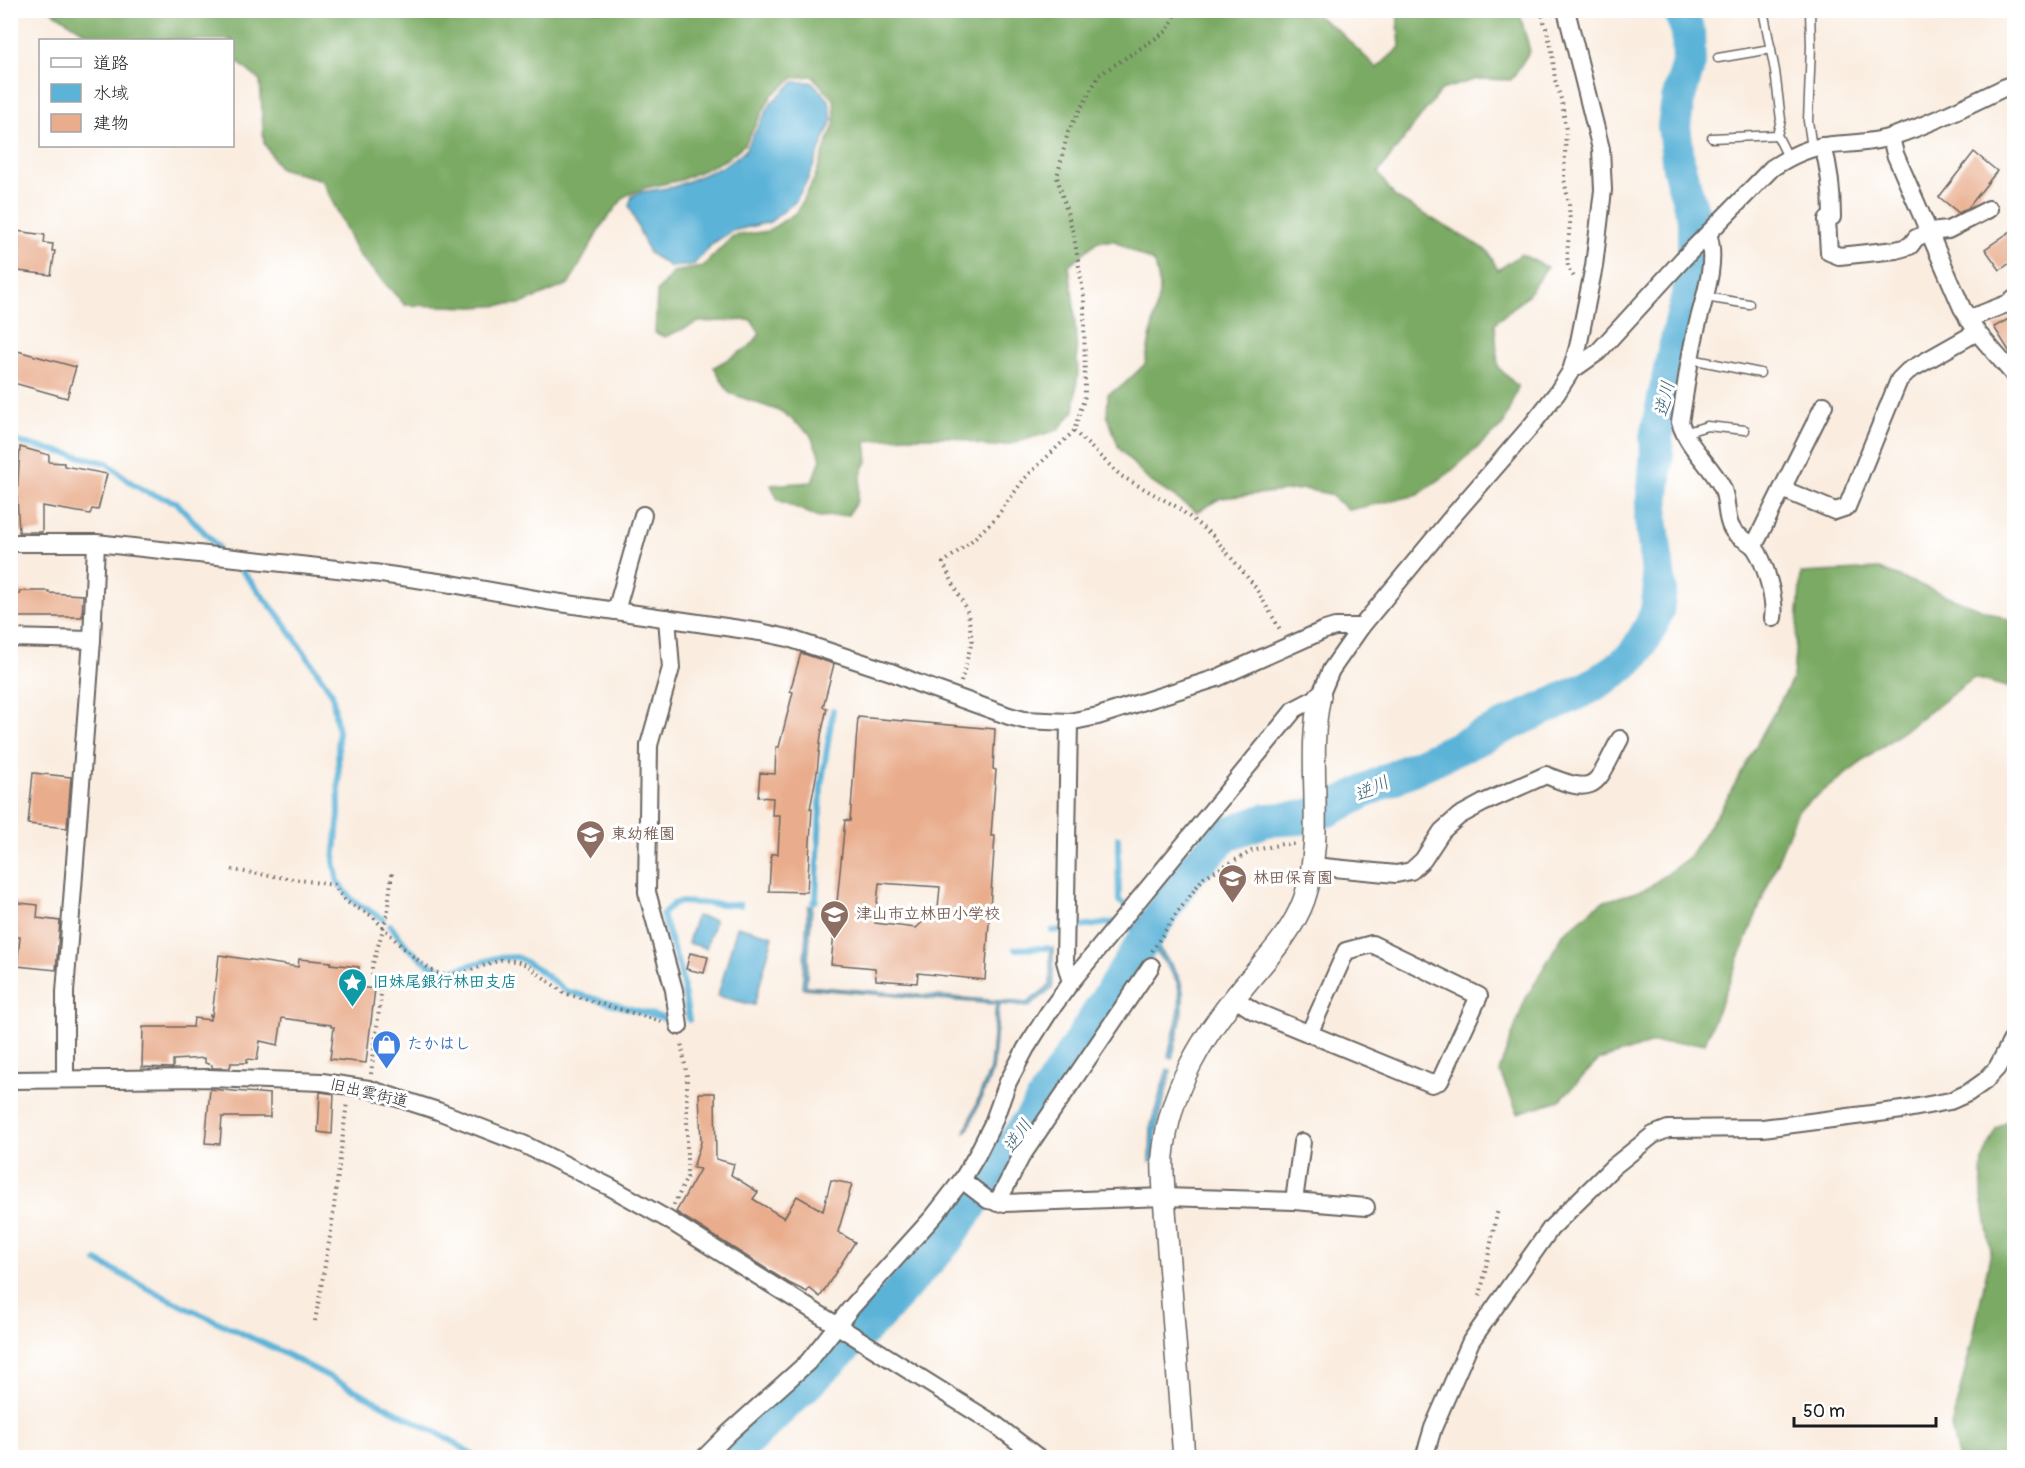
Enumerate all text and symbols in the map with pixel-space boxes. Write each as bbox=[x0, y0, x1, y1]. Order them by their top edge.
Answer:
legend bbox=[39, 39, 234, 147]
text: 道路 bbox=[93, 52, 129, 75]
text: 水域 bbox=[93, 82, 129, 105]
text: 建物 bbox=[93, 112, 129, 135]
water label: 逆川 bbox=[1650, 379, 1680, 419]
water label: 逆川 bbox=[1351, 771, 1393, 807]
school or university icon: 東幼稚園 bbox=[574, 818, 606, 860]
place label: 東幼稚園 bbox=[611, 824, 675, 844]
school or university icon: 林田保育園 bbox=[1216, 862, 1248, 904]
place label: 林田保育園 bbox=[1253, 868, 1333, 888]
school or university icon: 津山市立林田小学校 bbox=[819, 898, 851, 940]
place label: 津山市立林田小学校 bbox=[856, 904, 1000, 924]
place icon: 旧妹尾銀行林田支店 bbox=[336, 966, 368, 1008]
place label: 旧妹尾銀行林田支店 bbox=[373, 972, 517, 992]
shop icon: たかはし bbox=[370, 1028, 402, 1070]
place label: たかはし bbox=[407, 1034, 471, 1054]
street label: 旧出雲街道 bbox=[328, 1074, 410, 1112]
water label: 逆川 bbox=[998, 1115, 1038, 1157]
scale bar bbox=[1794, 1390, 1936, 1428]
text: 50 m bbox=[1803, 1400, 1845, 1423]

